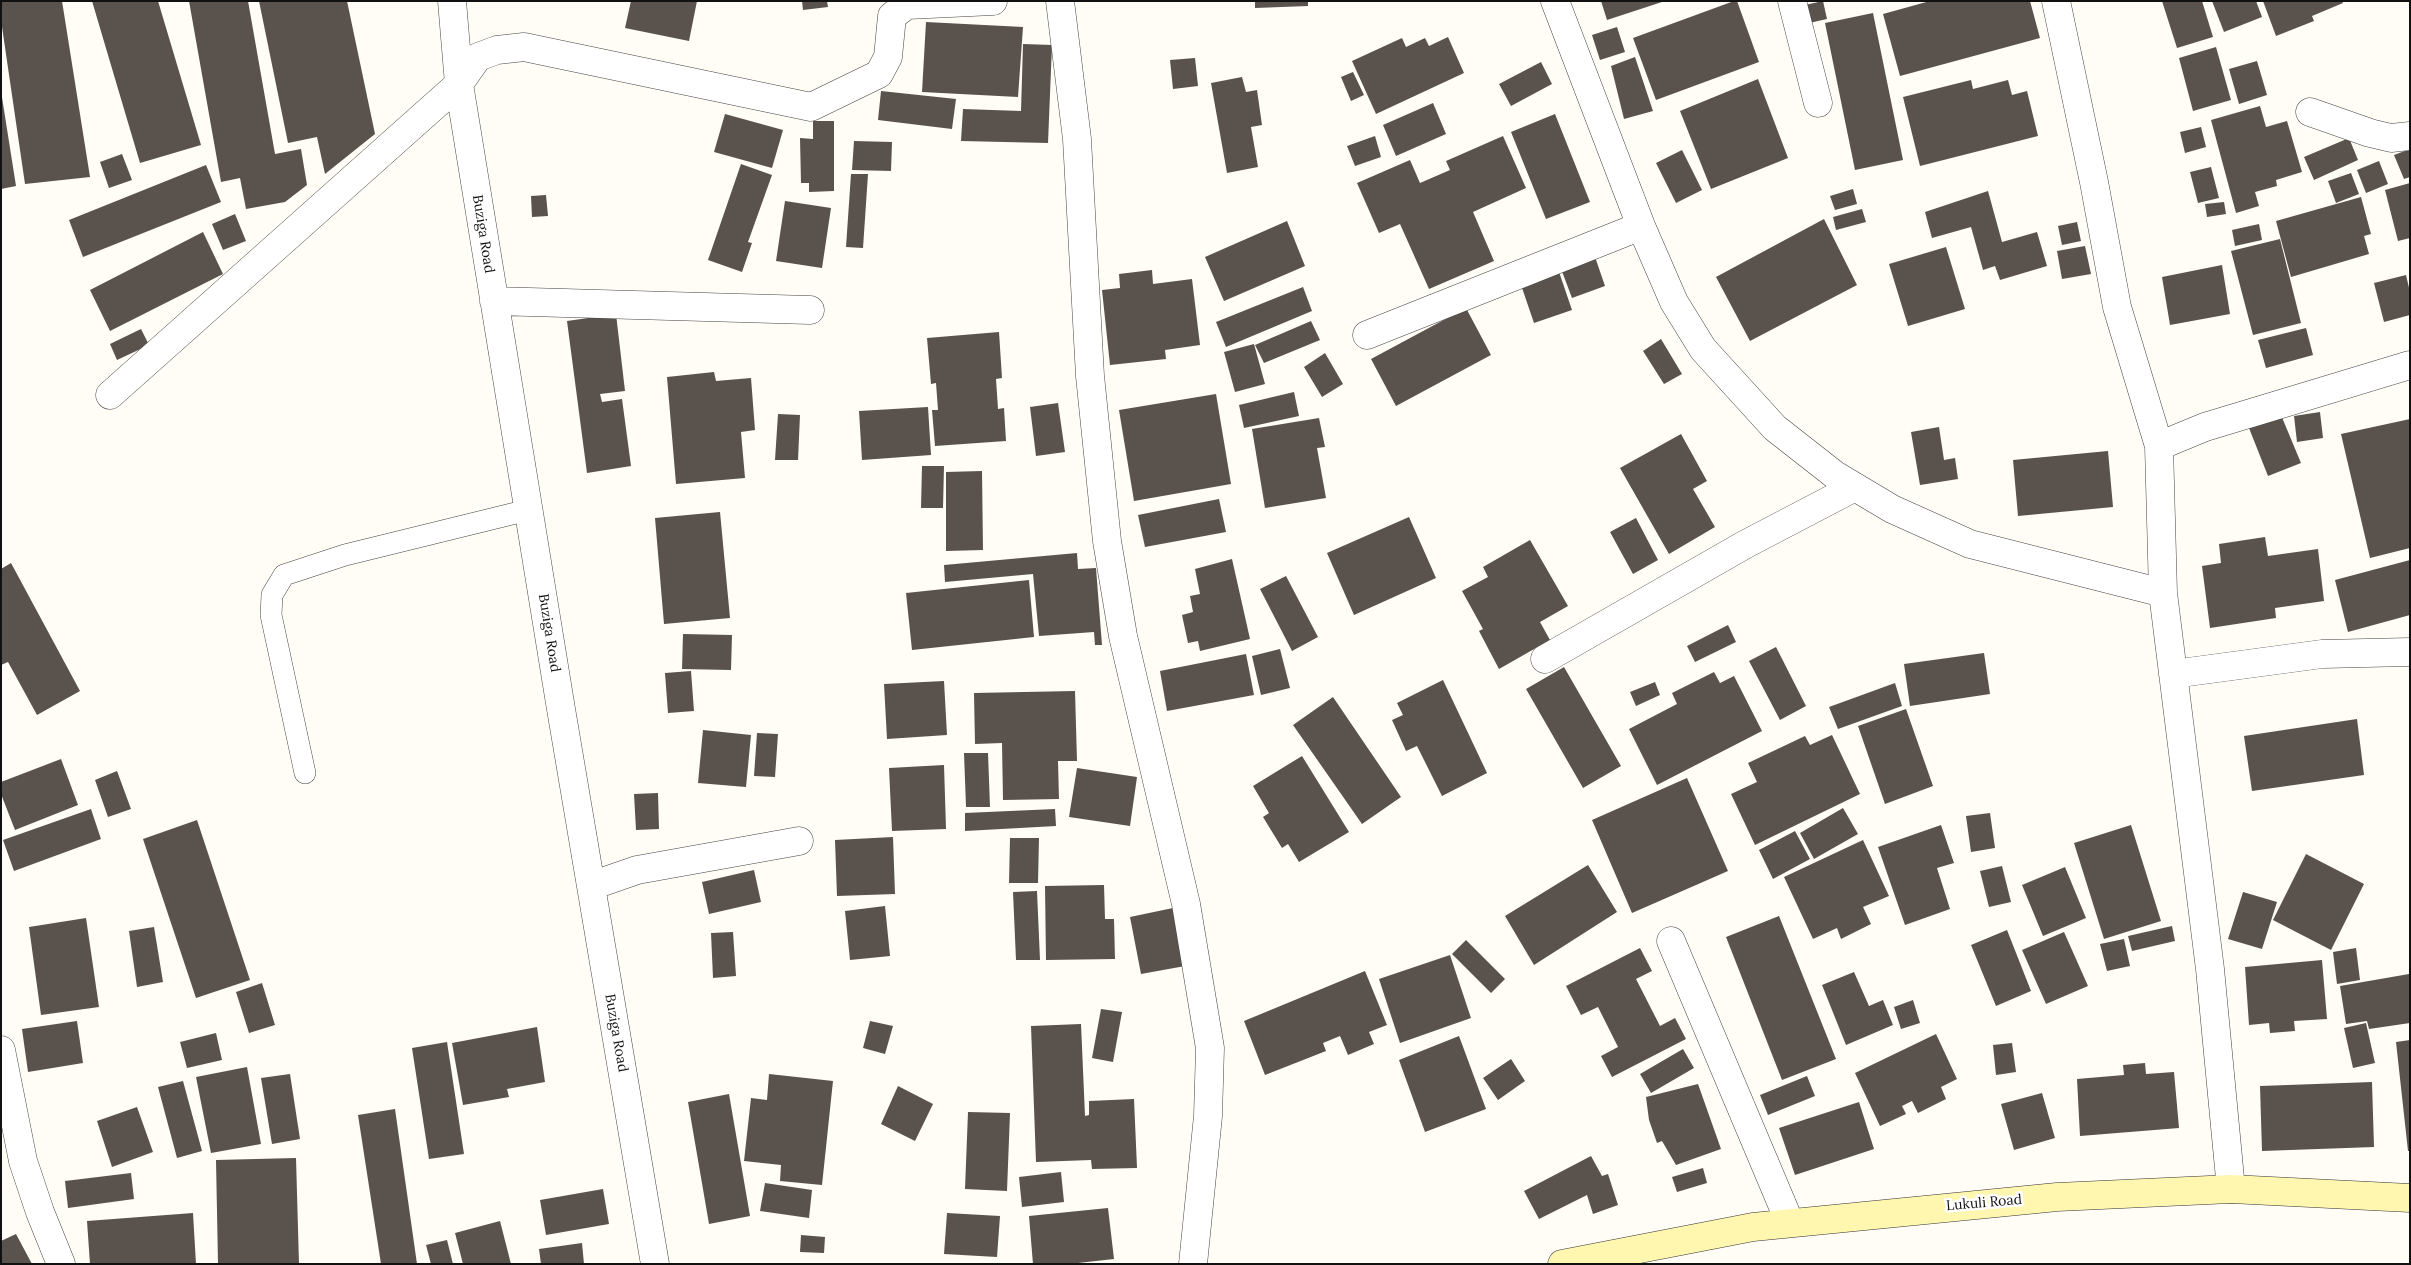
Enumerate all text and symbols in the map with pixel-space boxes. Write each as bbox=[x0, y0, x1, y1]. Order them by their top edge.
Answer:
street label: Buziga Road bbox=[469, 194, 497, 274]
street label: Buziga Road bbox=[535, 593, 563, 673]
street label: Buziga Road bbox=[601, 993, 631, 1073]
street label: Lukuli Road bbox=[1945, 1191, 2023, 1215]

